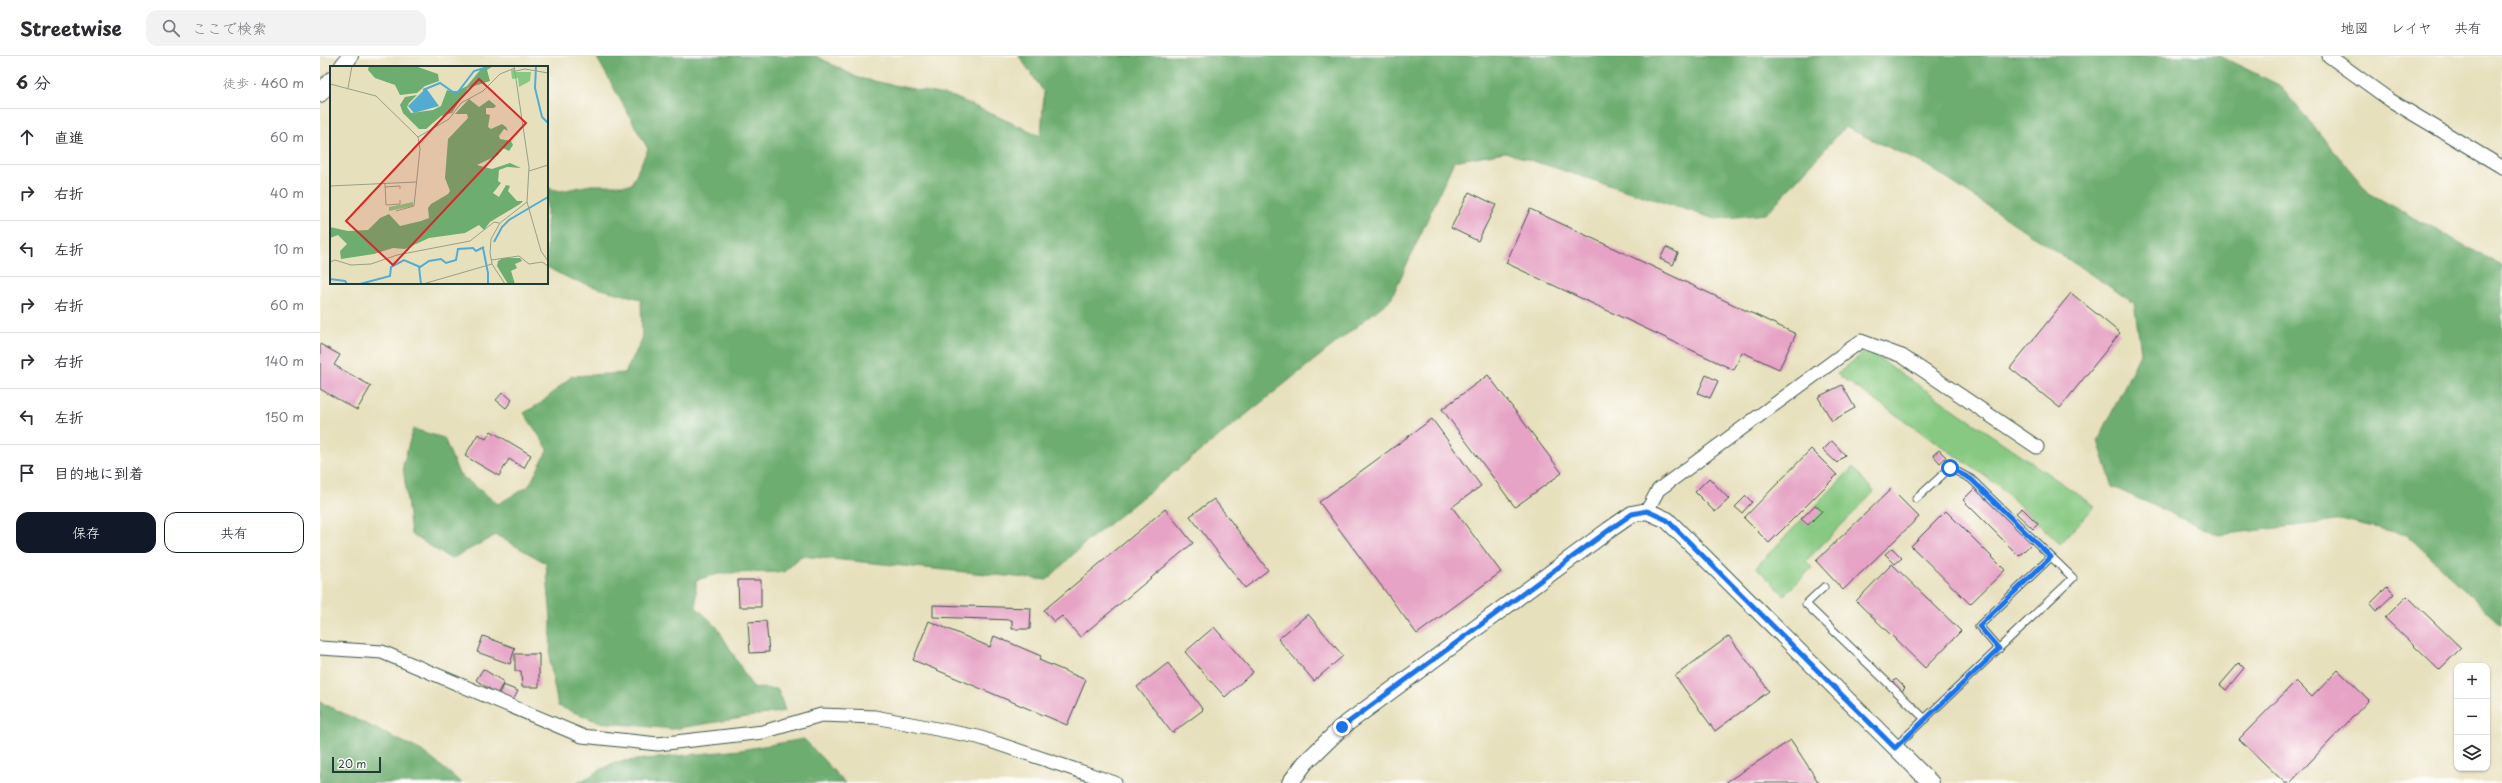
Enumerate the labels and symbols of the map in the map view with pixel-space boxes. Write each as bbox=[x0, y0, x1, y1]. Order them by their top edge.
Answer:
inset map bbox=[330, 66, 548, 284]
route start bbox=[1941, 459, 1959, 477]
route end bbox=[1333, 718, 1351, 736]
scale bar bbox=[332, 755, 381, 774]

